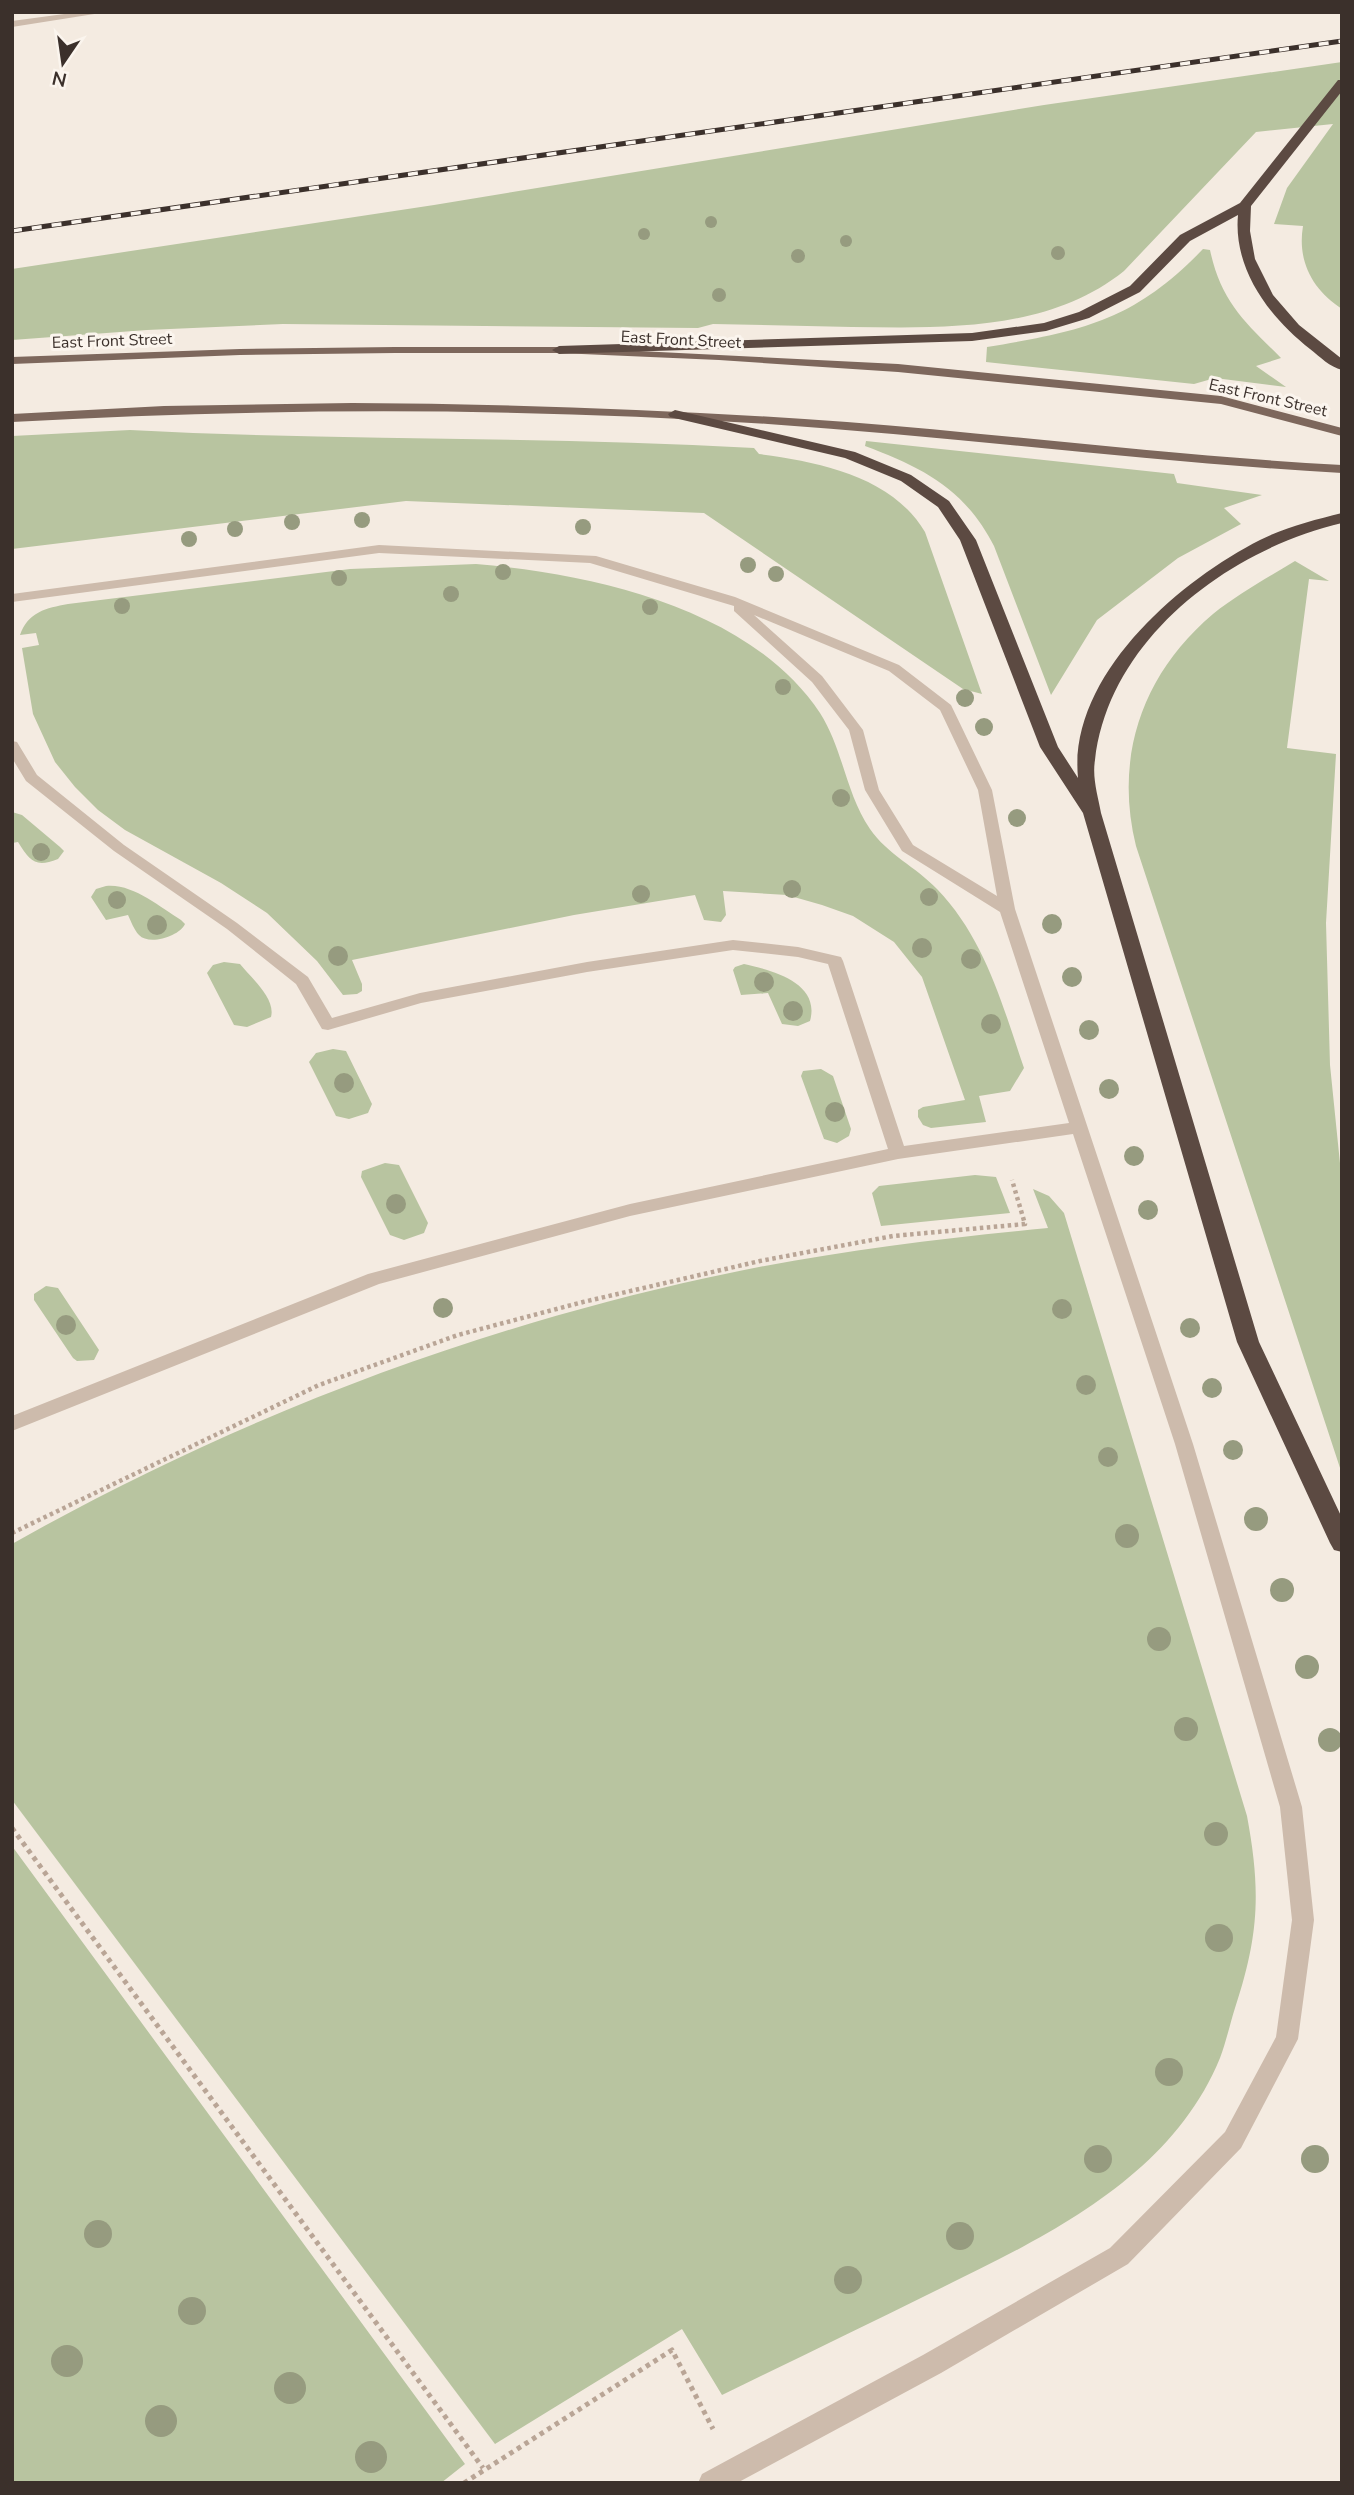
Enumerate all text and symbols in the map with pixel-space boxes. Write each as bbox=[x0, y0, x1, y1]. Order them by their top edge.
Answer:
north arrow bbox=[28, 28, 98, 98]
text: N bbox=[50, 64, 69, 93]
street label: East Front Street bbox=[620, 326, 742, 354]
street label: East Front Street bbox=[51, 328, 173, 354]
street label: East Front Street bbox=[1207, 374, 1330, 422]

